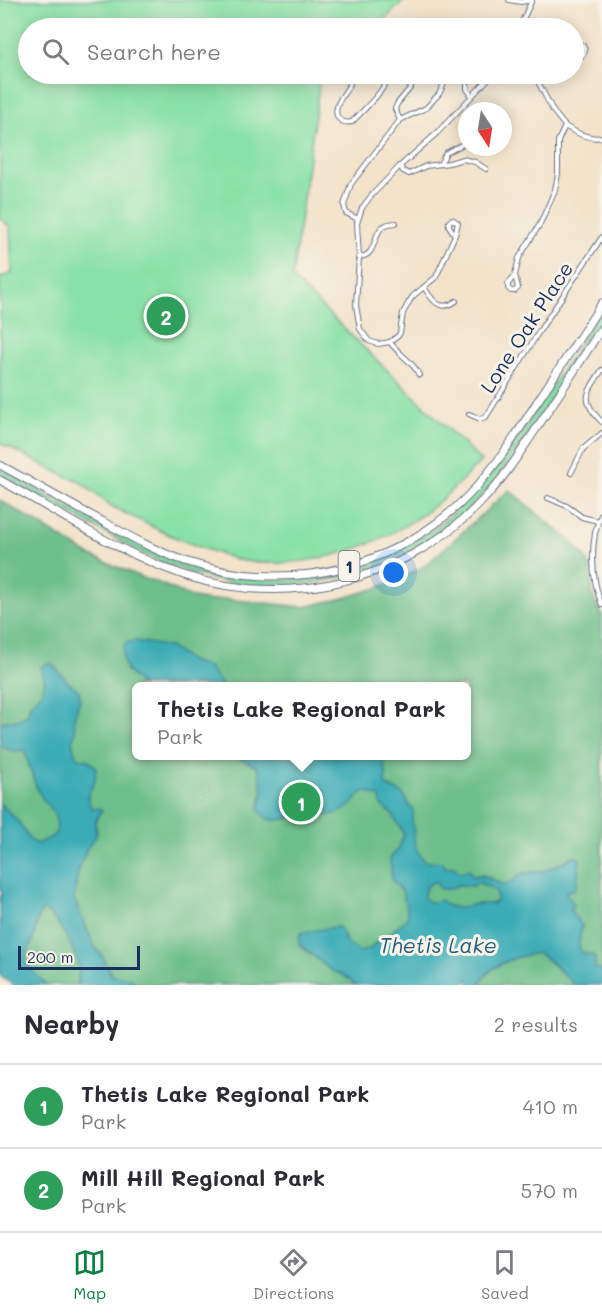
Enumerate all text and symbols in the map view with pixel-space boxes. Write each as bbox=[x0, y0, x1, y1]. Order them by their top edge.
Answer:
search box bbox=[18, 18, 584, 84]
icon: search bbox=[39, 35, 72, 68]
text: Search here bbox=[87, 37, 221, 66]
north arrow bbox=[458, 102, 512, 156]
street label: Lone Oak Place bbox=[474, 256, 578, 398]
pin: 2 bbox=[146, 294, 186, 338]
road number: 1 bbox=[338, 551, 360, 581]
your location bbox=[379, 558, 408, 587]
popup bbox=[132, 682, 471, 760]
text: Thetis Lake Regional Park bbox=[157, 694, 446, 723]
text: Park bbox=[157, 723, 203, 749]
pin: 1 bbox=[282, 780, 320, 824]
water label: Thetis Lake bbox=[379, 931, 497, 958]
scale bar bbox=[18, 943, 140, 970]
text: 200 m bbox=[27, 946, 74, 967]
text: Nearby bbox=[24, 1007, 119, 1041]
text: 2 results bbox=[494, 1011, 578, 1037]
text: Thetis Lake Regional Park bbox=[81, 1079, 369, 1108]
text: 1 bbox=[39, 1093, 48, 1119]
text: 410 m bbox=[523, 1093, 578, 1119]
text: Park bbox=[81, 1108, 126, 1134]
text: Mill Hill Regional Park bbox=[81, 1163, 325, 1192]
text: 2 bbox=[38, 1177, 49, 1203]
text: 570 m bbox=[521, 1177, 578, 1203]
text: Park bbox=[81, 1192, 126, 1218]
tab: Map bbox=[73, 1246, 106, 1303]
tab: Directions bbox=[253, 1246, 334, 1303]
tab: Saved bbox=[481, 1246, 529, 1303]

